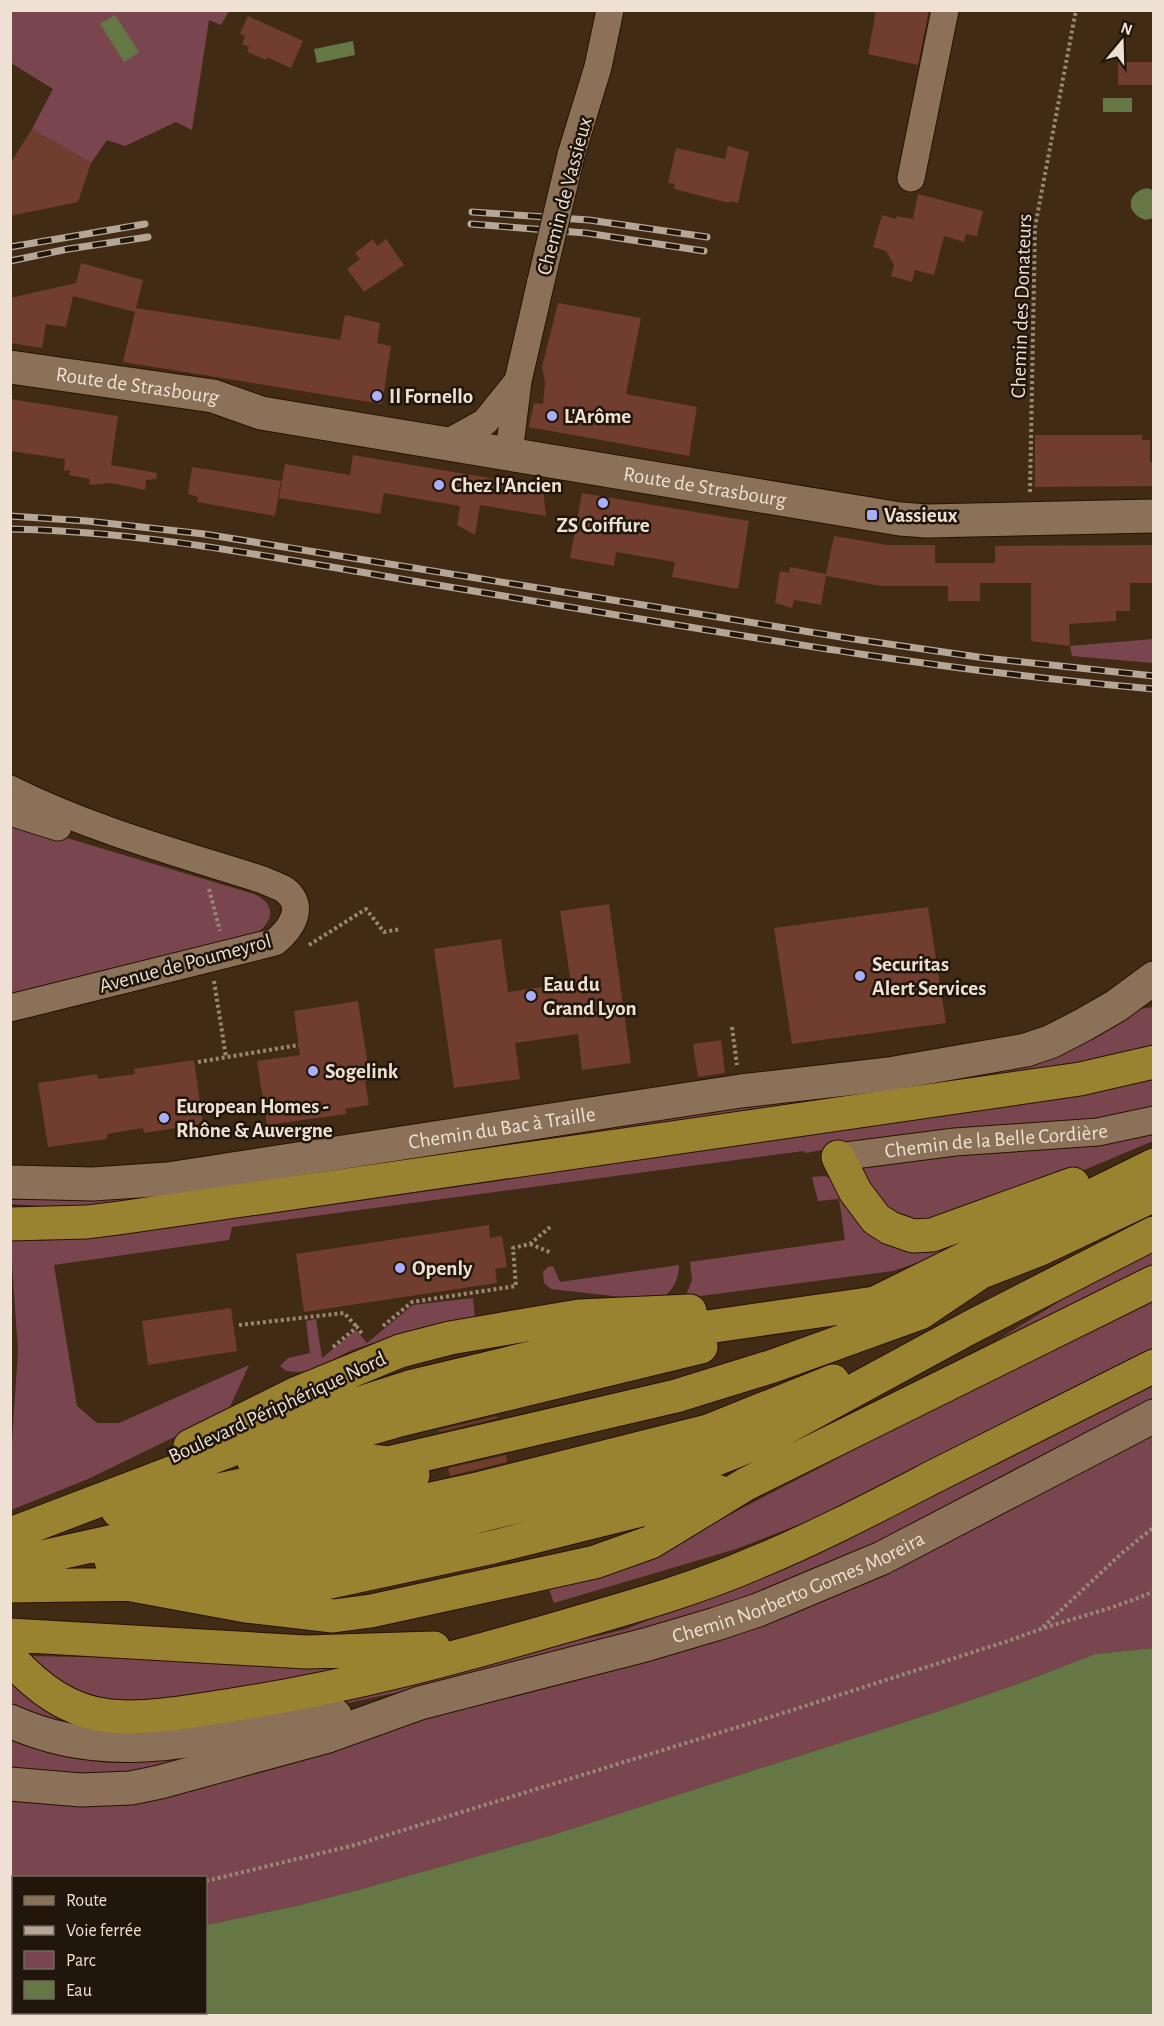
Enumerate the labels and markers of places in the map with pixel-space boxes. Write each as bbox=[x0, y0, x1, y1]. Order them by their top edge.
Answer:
place label: Il Fornello bbox=[389, 386, 473, 407]
marker: Il Fornello bbox=[370, 389, 384, 403]
place label: L'Arôme bbox=[564, 406, 631, 427]
marker: L'Arôme bbox=[545, 409, 559, 423]
place label: Chez l'Ancien bbox=[451, 475, 562, 496]
marker: Chez l'Ancien bbox=[432, 478, 446, 492]
marker: ZS Coiffure bbox=[596, 496, 610, 510]
place label: Vassieux bbox=[884, 505, 958, 526]
marker: Vassieux bbox=[865, 508, 879, 522]
place label: ZS Coiffure bbox=[556, 515, 650, 536]
place label: Securitas Alert Services bbox=[872, 954, 986, 999]
marker: Securitas Alert Services bbox=[853, 969, 867, 983]
place label: Eau du Grand Lyon bbox=[543, 974, 637, 1019]
marker: Eau du Grand Lyon bbox=[524, 989, 538, 1003]
place label: Sogelink bbox=[325, 1061, 399, 1082]
marker: Sogelink bbox=[306, 1064, 320, 1078]
place label: European Homes - Rhône & Auvergne bbox=[176, 1096, 333, 1141]
marker: European Homes - Rhône & Auvergne bbox=[157, 1111, 171, 1125]
place label: Openly bbox=[412, 1258, 473, 1279]
marker: Openly bbox=[393, 1261, 407, 1275]

